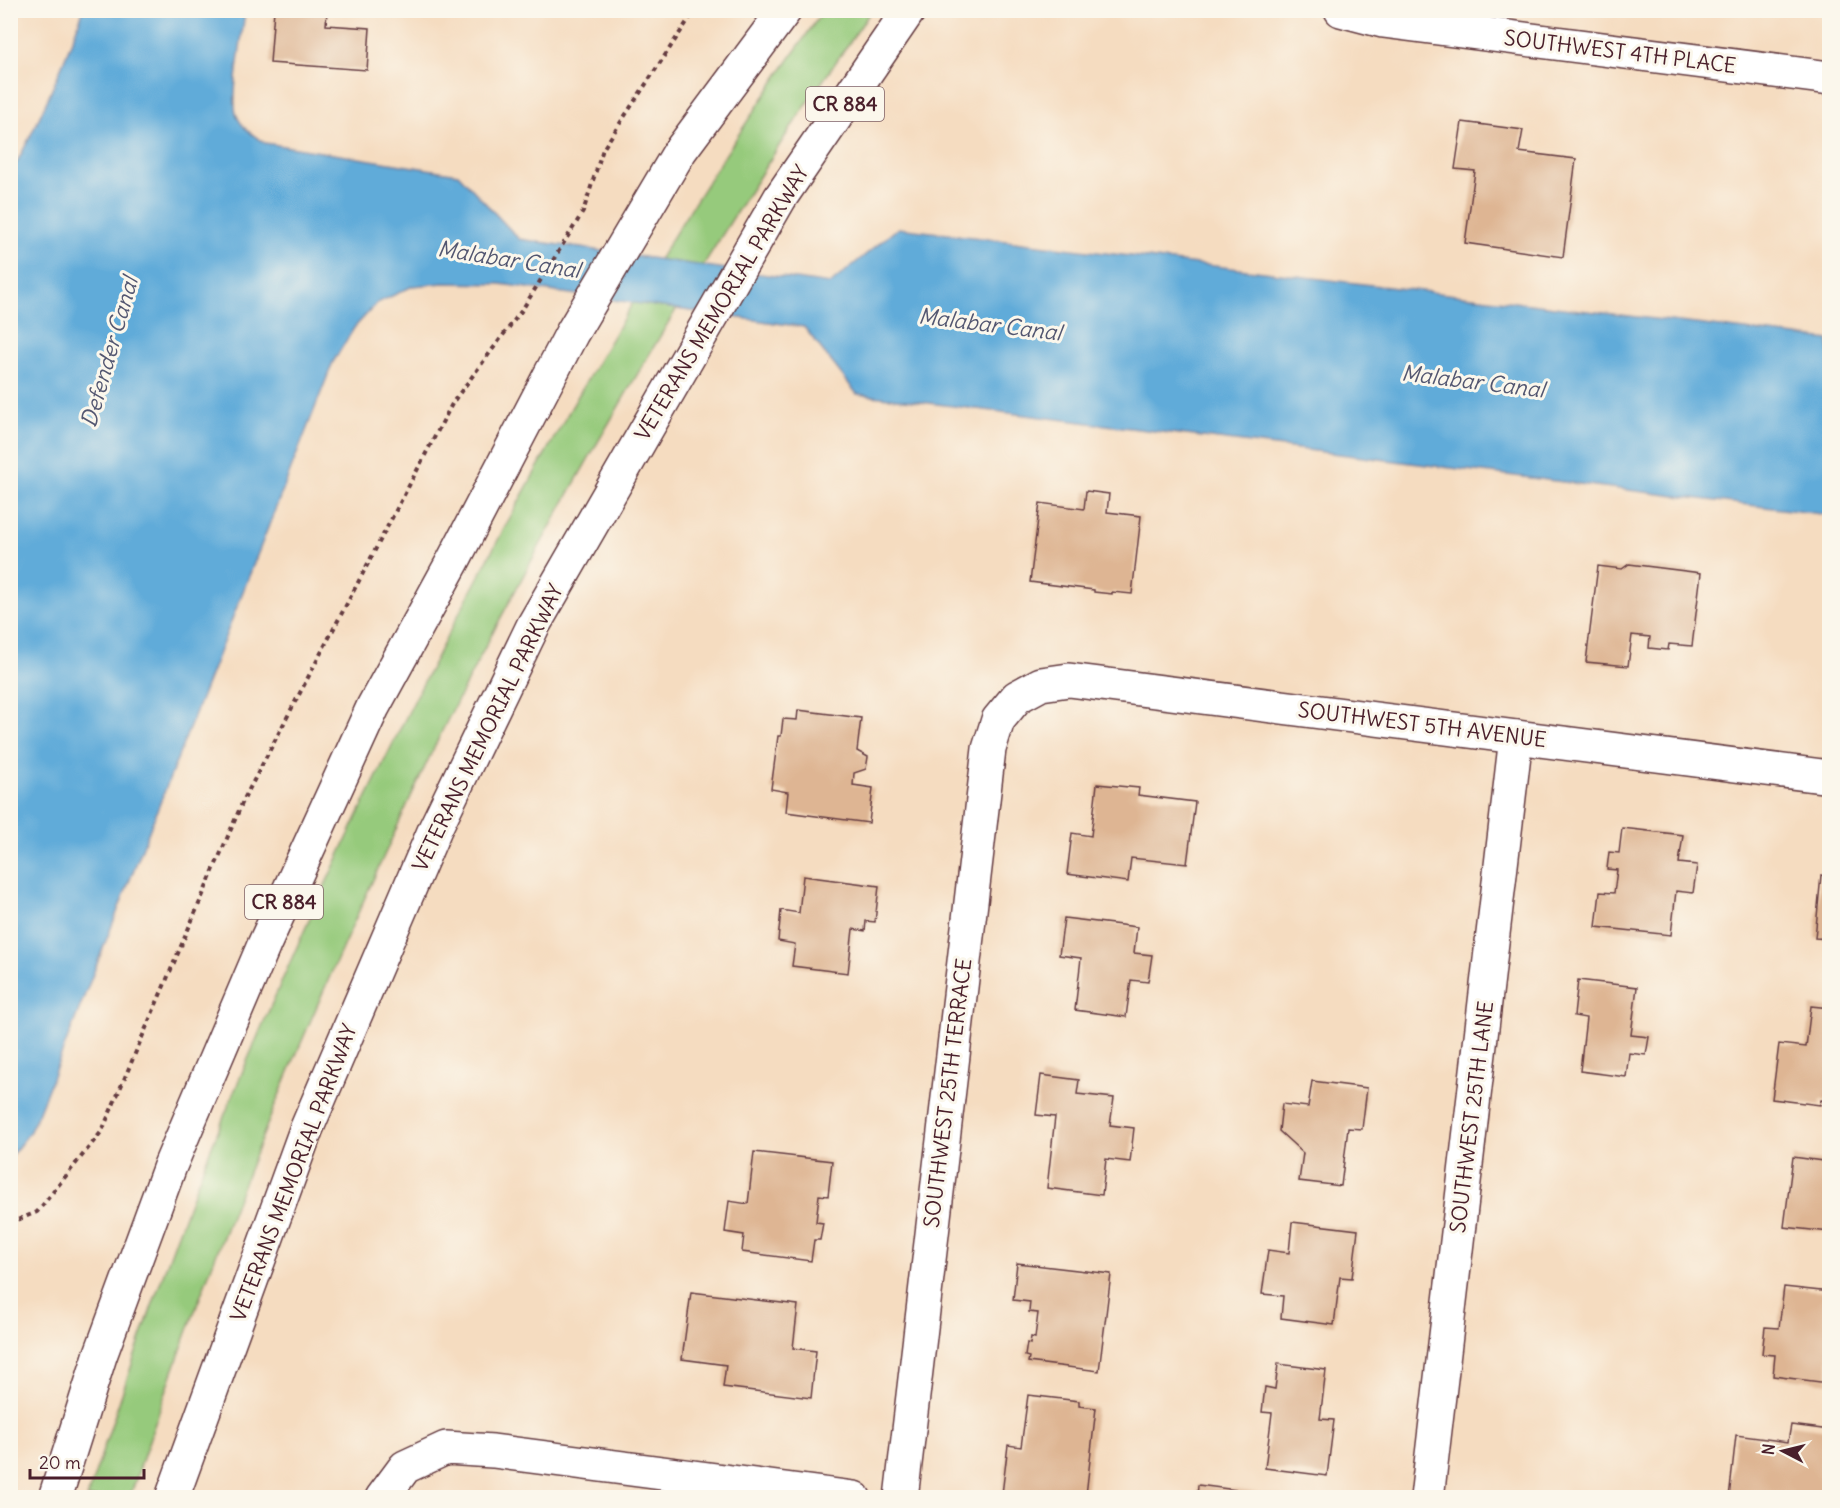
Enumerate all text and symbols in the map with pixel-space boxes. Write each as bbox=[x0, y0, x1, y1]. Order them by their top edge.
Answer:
street label: SOUTHWEST 4TH PLACE bbox=[1502, 24, 1738, 79]
road number: CR 884 bbox=[806, 87, 884, 121]
street label: VETERANS MEMORIAL PARKWAY bbox=[628, 160, 815, 445]
water label: Malabar Canal bbox=[436, 234, 585, 285]
water label: Defender Canal bbox=[74, 271, 145, 430]
water label: Malabar Canal bbox=[917, 301, 1066, 347]
water label: Malabar Canal bbox=[1400, 358, 1549, 404]
street label: VETERANS MEMORIAL PARKWAY bbox=[406, 579, 569, 876]
street label: SOUTHWEST 5TH AVENUE bbox=[1296, 696, 1548, 753]
road number: CR 884 bbox=[245, 885, 323, 919]
street label: SOUTHWEST 25TH TERRACE bbox=[918, 957, 977, 1229]
street label: SOUTHWEST 25TH LANE bbox=[1444, 999, 1499, 1235]
street label: VETERANS MEMORIAL PARKWAY bbox=[224, 1020, 363, 1325]
north arrow bbox=[1753, 1421, 1813, 1481]
scale bar bbox=[30, 1442, 144, 1480]
text: N bbox=[1758, 1442, 1779, 1456]
text: 20 m bbox=[39, 1451, 81, 1474]

